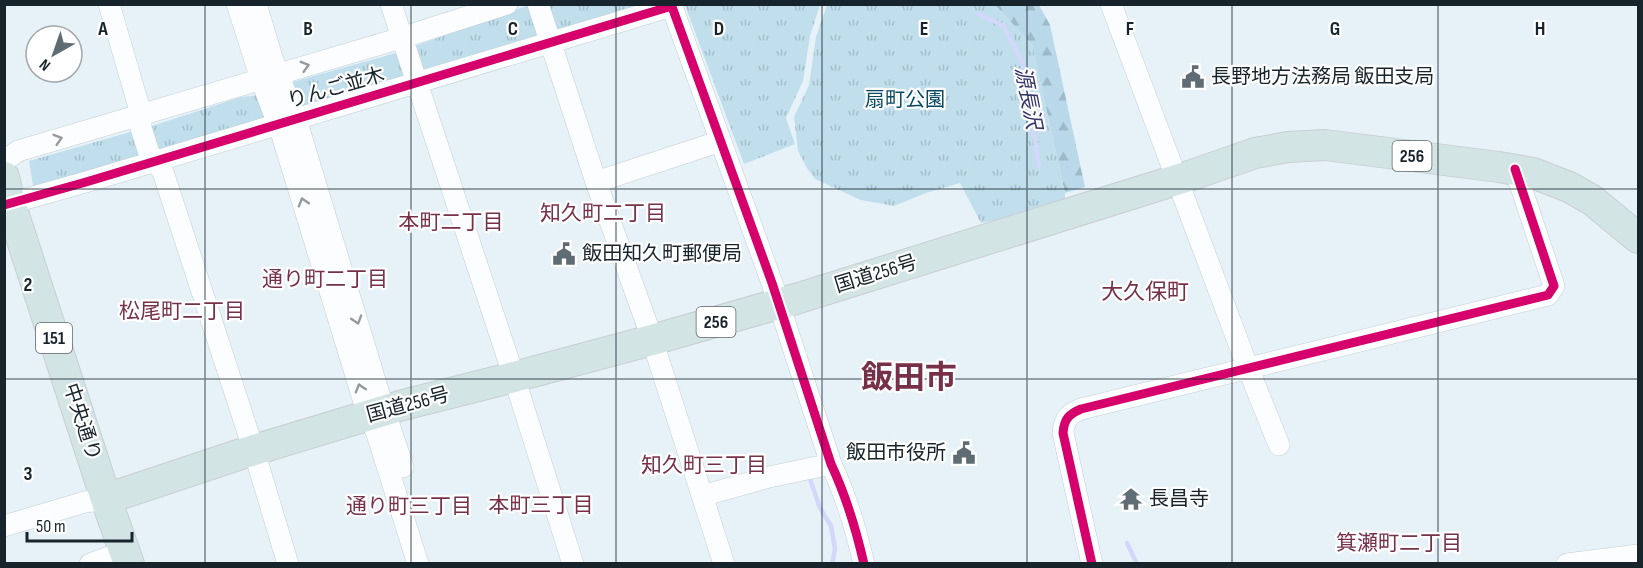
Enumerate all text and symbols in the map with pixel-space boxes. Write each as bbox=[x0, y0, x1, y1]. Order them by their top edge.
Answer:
text: A bbox=[97, 17, 108, 41]
text: B bbox=[303, 17, 313, 41]
text: C bbox=[508, 17, 518, 41]
text: D bbox=[714, 17, 724, 41]
text: E bbox=[920, 17, 928, 41]
text: F bbox=[1126, 17, 1134, 41]
text: G bbox=[1330, 17, 1340, 41]
text: H bbox=[1535, 17, 1545, 41]
north arrow bbox=[24, 24, 84, 84]
text: N bbox=[36, 54, 55, 74]
one-way arrow bbox=[300, 60, 310, 73]
street label: りんご並木 bbox=[285, 63, 387, 113]
public building icon: 長野地方法務局 飯田支局 bbox=[1180, 64, 1206, 90]
water label: 源長沢 bbox=[1010, 65, 1047, 134]
place label: 長野地方法務局 飯田支局 bbox=[1211, 65, 1434, 89]
park label: 扇町公園 bbox=[865, 88, 945, 112]
one-way arrow bbox=[52, 134, 63, 146]
road number: 256 bbox=[1392, 141, 1432, 171]
one-way arrow bbox=[297, 197, 310, 208]
district label: 知久町二丁目 bbox=[540, 201, 666, 226]
district label: 本町二丁目 bbox=[399, 210, 504, 235]
public building icon: 飯田知久町郵便局 bbox=[551, 241, 577, 267]
place label: 飯田知久町郵便局 bbox=[582, 242, 742, 266]
street label: 国道256号 bbox=[832, 250, 920, 298]
district label: 通り町二丁目 bbox=[262, 267, 388, 292]
text: 2 bbox=[24, 273, 32, 297]
district label: 大久保町 bbox=[1101, 279, 1189, 306]
district label: 松尾町二丁目 bbox=[119, 299, 245, 324]
road number: 256 bbox=[696, 307, 736, 337]
one-way arrow bbox=[350, 314, 362, 325]
road number: 151 bbox=[36, 323, 72, 353]
district label: 飯田市 bbox=[861, 359, 957, 398]
street label: 中央通り bbox=[58, 380, 106, 464]
street label: 国道256号 bbox=[364, 382, 452, 428]
one-way arrow bbox=[355, 383, 367, 394]
public building icon: 飯田市役所 bbox=[951, 440, 977, 466]
place label: 飯田市役所 bbox=[846, 441, 946, 465]
district label: 知久町三丁目 bbox=[641, 453, 767, 478]
text: 3 bbox=[24, 462, 33, 486]
temple icon: 長昌寺 bbox=[1118, 486, 1144, 512]
place label: 長昌寺 bbox=[1149, 487, 1209, 511]
district label: 本町三丁目 bbox=[489, 493, 594, 518]
district label: 通り町三丁目 bbox=[346, 494, 472, 519]
scale bar bbox=[27, 505, 132, 543]
text: 50 m bbox=[36, 516, 66, 537]
district label: 箕瀬町二丁目 bbox=[1336, 531, 1462, 556]

